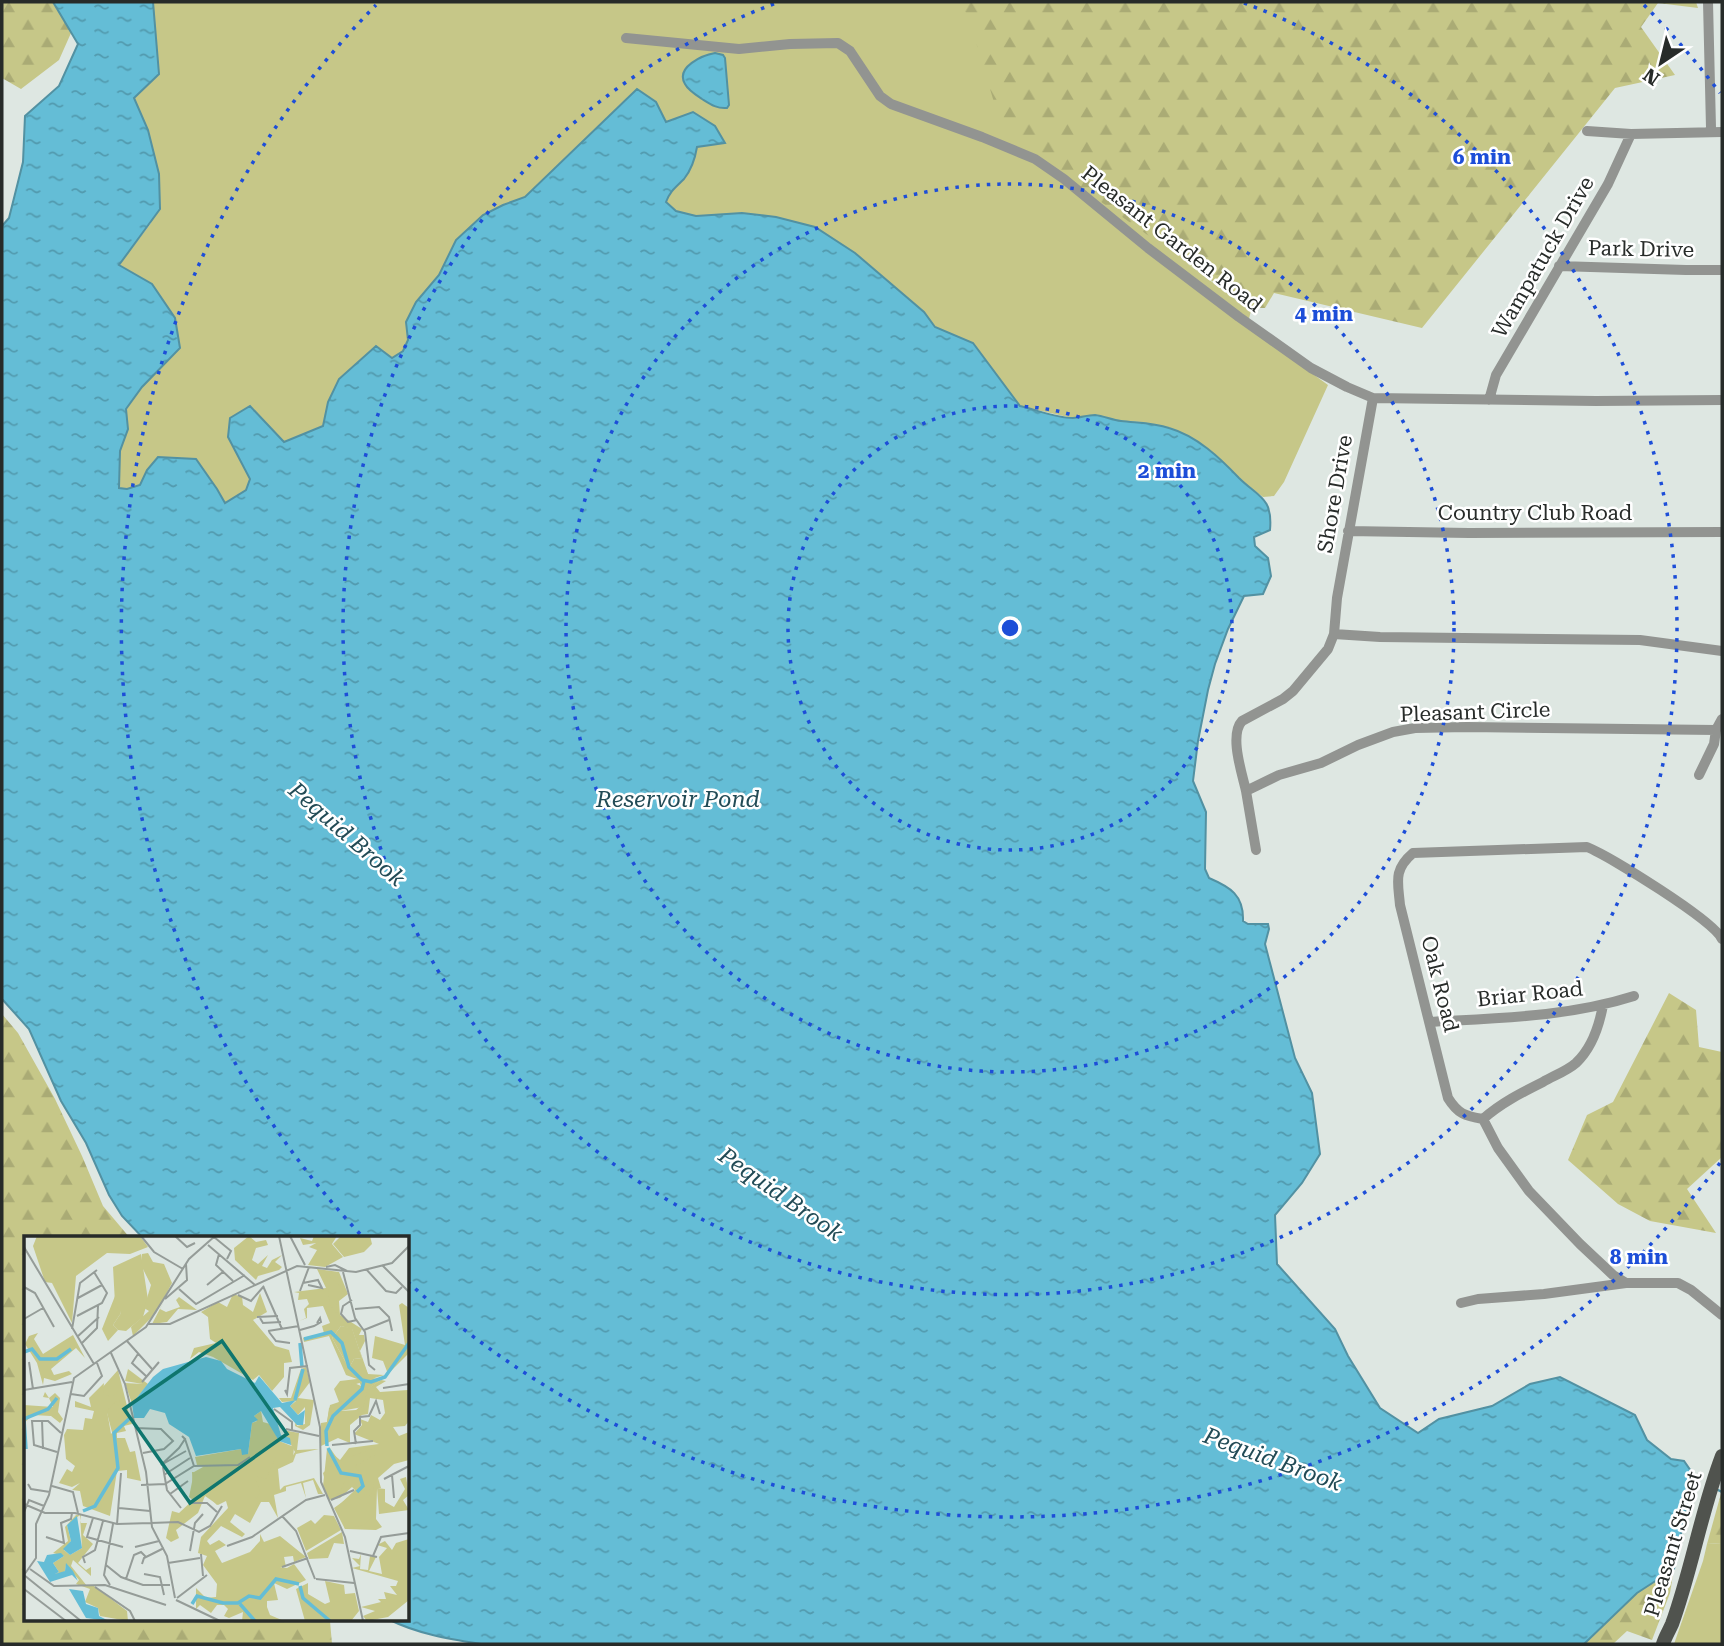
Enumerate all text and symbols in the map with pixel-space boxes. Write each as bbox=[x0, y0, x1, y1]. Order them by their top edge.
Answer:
north arrow bbox=[1626, 28, 1696, 98]
text: N bbox=[1639, 63, 1664, 90]
text: 6 min bbox=[1453, 145, 1511, 169]
street label: Pleasant Garden Road bbox=[1077, 161, 1267, 317]
street label: Wampatuck Drive bbox=[1487, 172, 1599, 342]
street label: Park Drive bbox=[1588, 236, 1694, 262]
text: 4 min bbox=[1295, 302, 1353, 326]
street label: Shore Drive bbox=[1313, 433, 1357, 555]
text: 2 min bbox=[1138, 459, 1196, 483]
street label: Country Club Road bbox=[1438, 501, 1633, 525]
centre of rings bbox=[998, 616, 1022, 640]
street label: Pleasant Circle bbox=[1399, 697, 1551, 727]
water label: Pequid Brook bbox=[282, 776, 411, 893]
water label: Reservoir Pond bbox=[595, 786, 760, 813]
street label: Oak Road bbox=[1416, 933, 1464, 1035]
street label: Briar Road bbox=[1476, 976, 1585, 1011]
water label: Pequid Brook bbox=[713, 1141, 848, 1247]
inset map bbox=[24, 1236, 410, 1622]
text: 8 min bbox=[1610, 1245, 1668, 1269]
water label: Pequid Brook bbox=[1199, 1422, 1346, 1497]
street label: Pleasant Street bbox=[1639, 1468, 1707, 1620]

